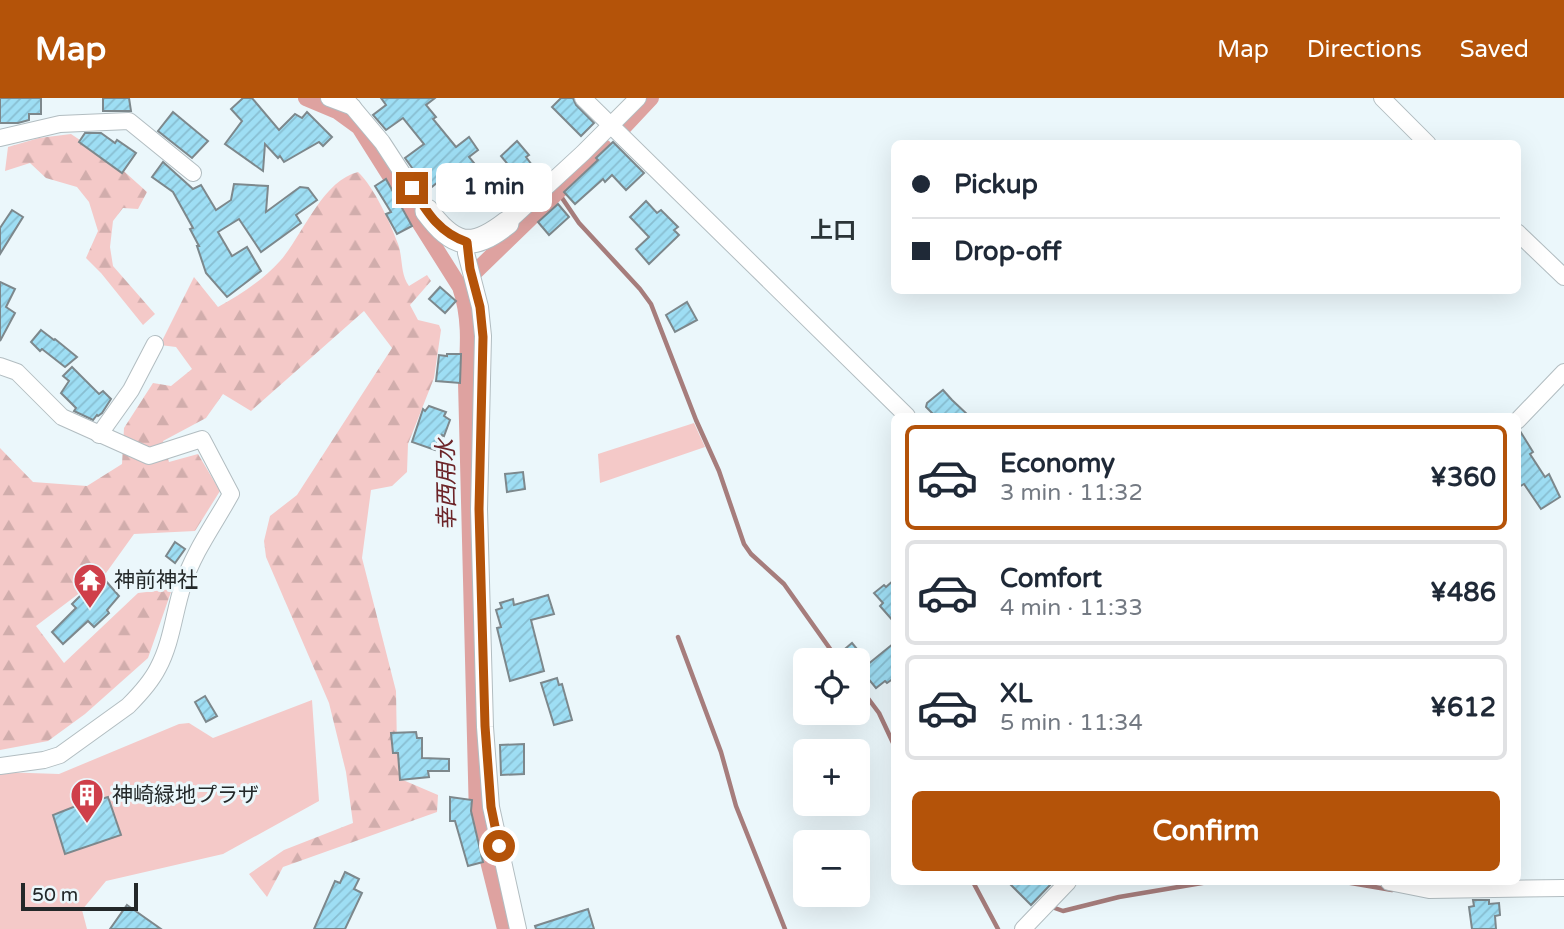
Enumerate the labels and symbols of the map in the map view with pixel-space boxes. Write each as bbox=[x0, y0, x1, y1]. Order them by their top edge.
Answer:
callout: 1 min bbox=[436, 164, 552, 212]
route end bbox=[396, 172, 428, 204]
district label: 上口 bbox=[810, 217, 856, 245]
water label: 幸西用水 bbox=[432, 436, 462, 531]
temple icon: 神前神社 bbox=[71, 561, 109, 610]
place label: 神前神社 bbox=[114, 568, 198, 593]
building icon: 神崎緑地プラザ bbox=[68, 776, 106, 825]
place label: 神崎緑地プラザ bbox=[112, 783, 259, 808]
route start bbox=[483, 830, 515, 862]
scale bar bbox=[21, 880, 138, 912]

